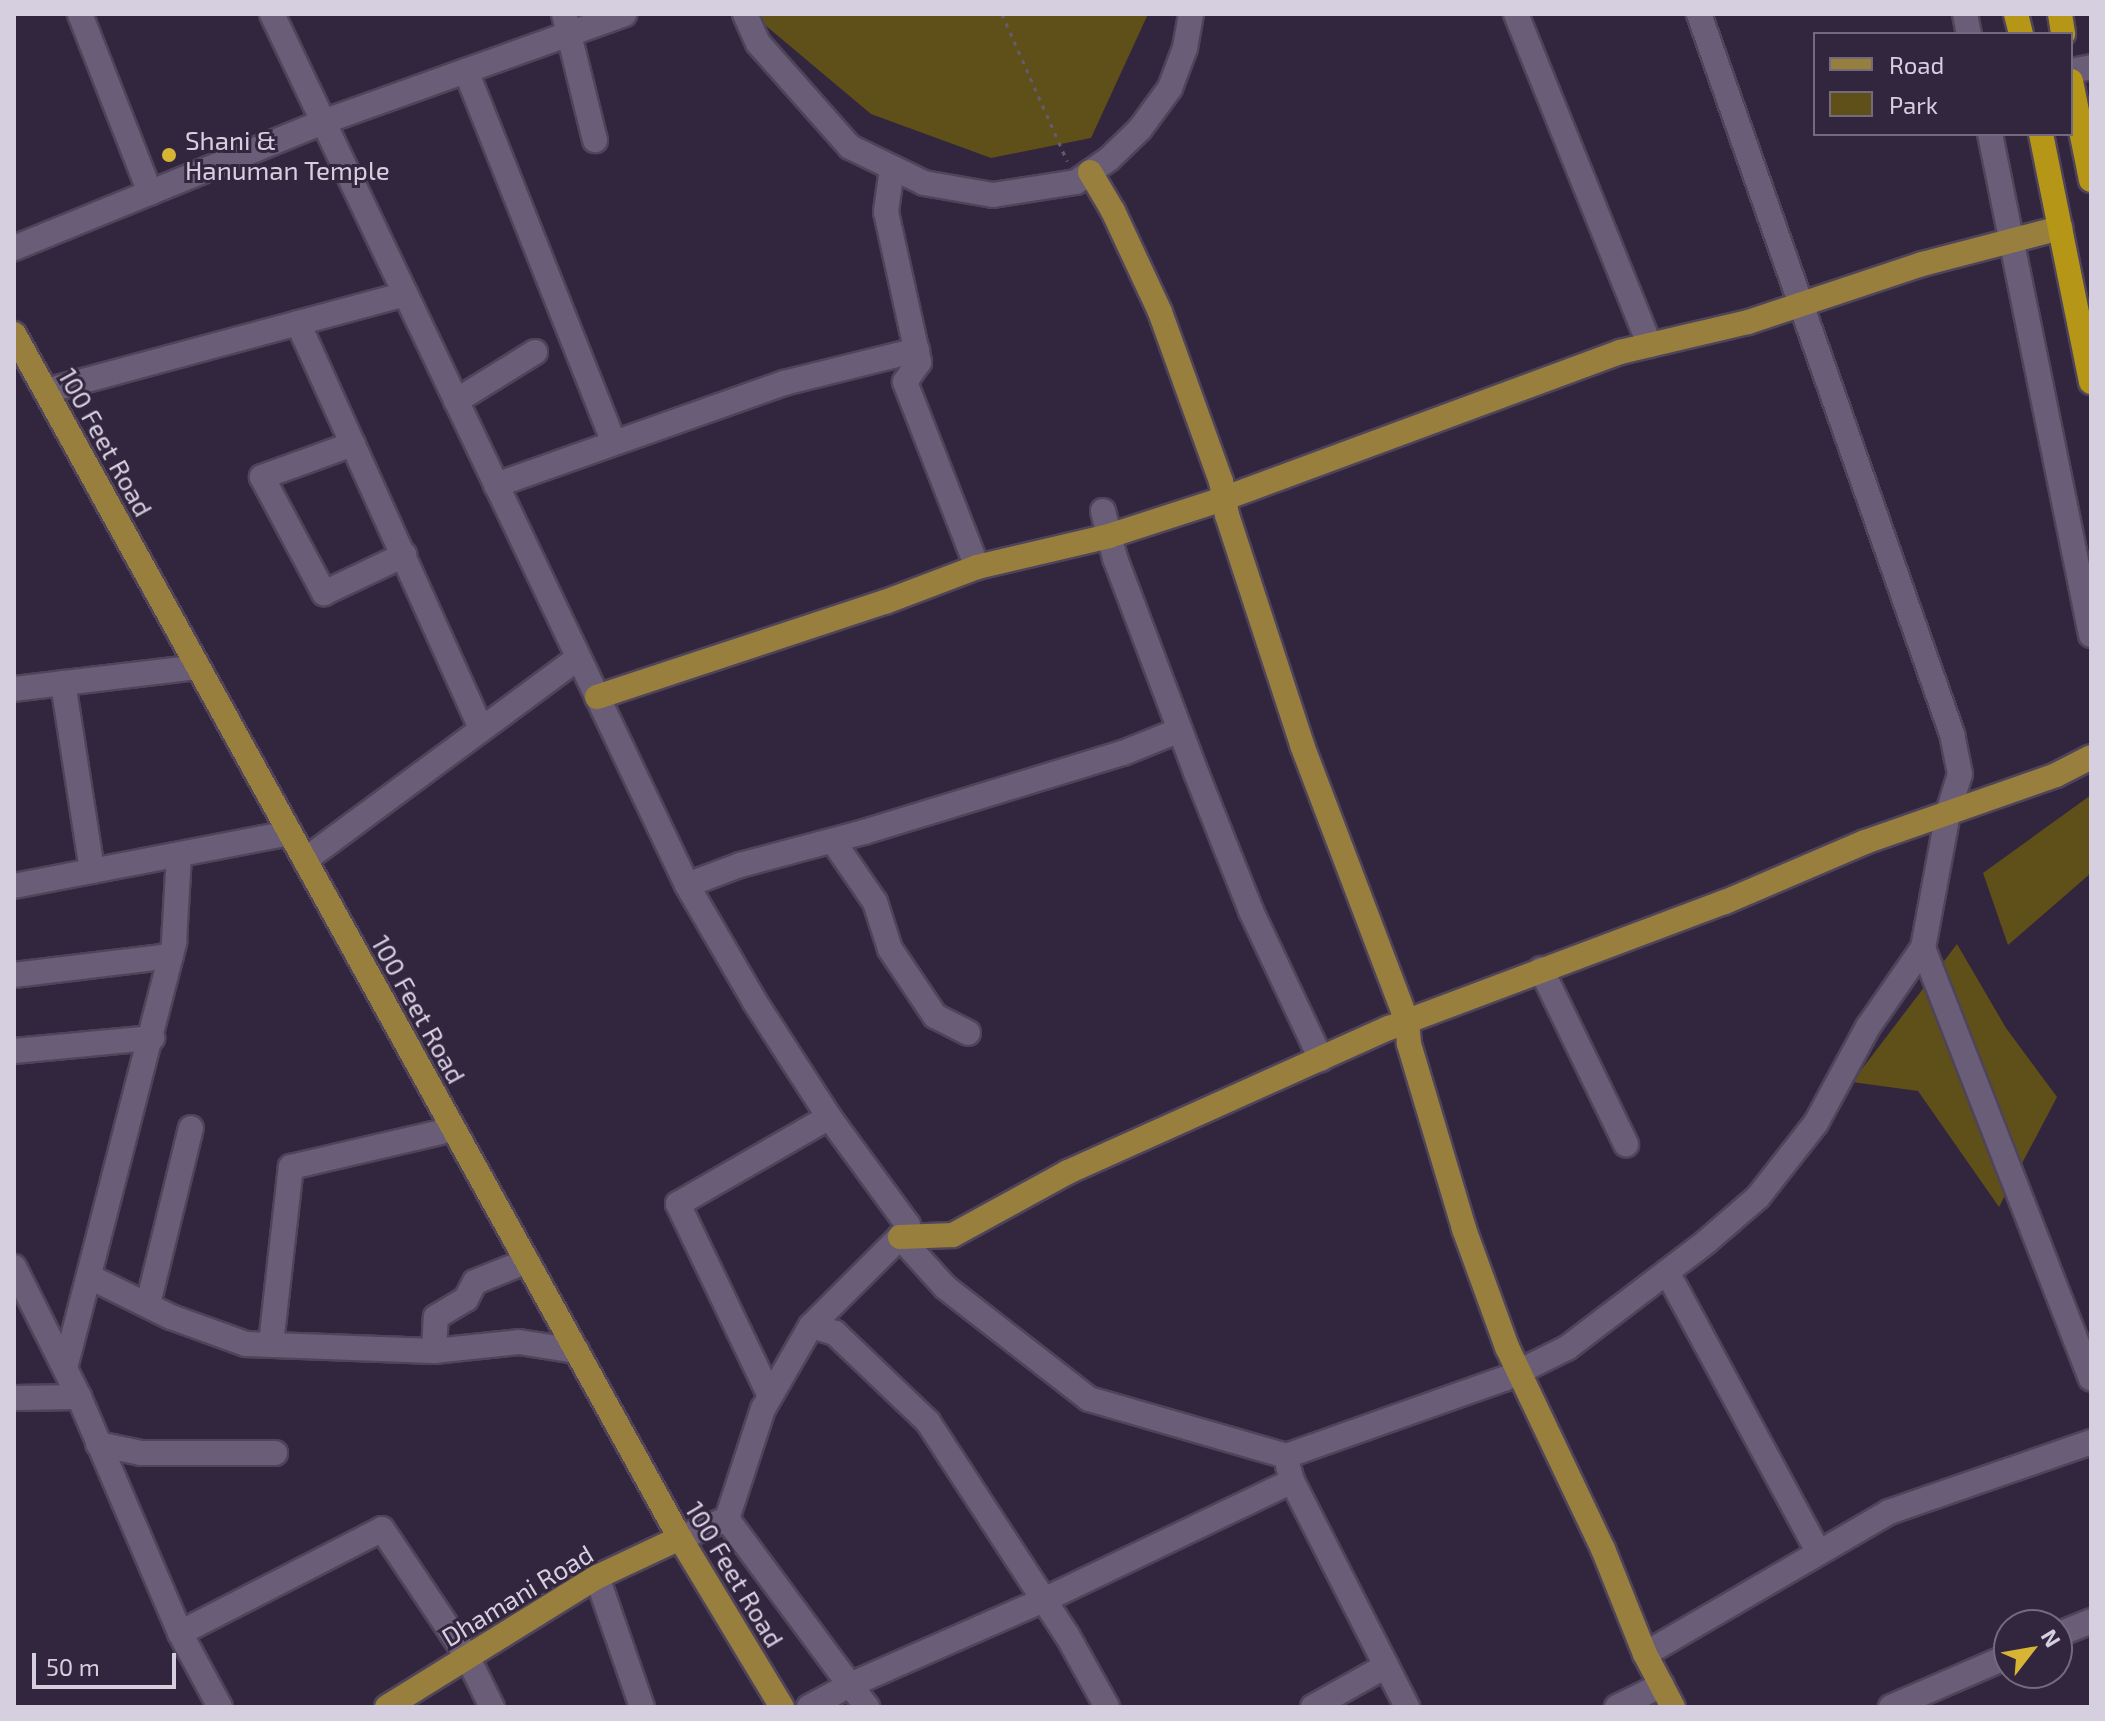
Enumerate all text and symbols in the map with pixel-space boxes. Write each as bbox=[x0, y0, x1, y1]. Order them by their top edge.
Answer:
legend bbox=[1813, 32, 2073, 136]
text: Road bbox=[1889, 50, 1944, 79]
text: Park bbox=[1889, 90, 1938, 119]
place label: Shani & Hanuman Temple bbox=[185, 124, 390, 186]
marker: Shani & Hanuman Temple bbox=[160, 146, 178, 164]
street label: 100 Feet Road bbox=[52, 362, 160, 522]
street label: 100 Feet Road bbox=[365, 929, 473, 1089]
street label: 100 Feet Road bbox=[679, 1495, 791, 1653]
street label: Dhamani Road bbox=[436, 1538, 598, 1652]
north arrow bbox=[1993, 1609, 2073, 1689]
text: N bbox=[2037, 1624, 2067, 1651]
scale bar bbox=[36, 1637, 180, 1687]
text: 50 m bbox=[46, 1652, 100, 1681]

